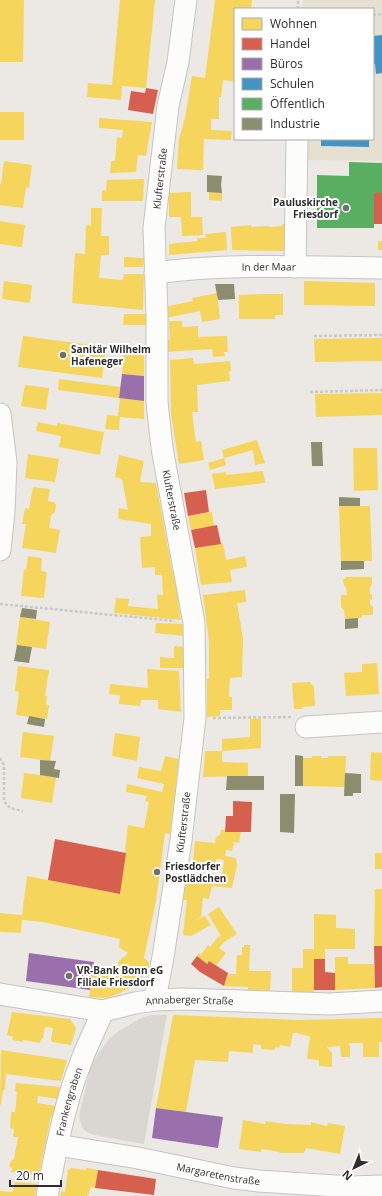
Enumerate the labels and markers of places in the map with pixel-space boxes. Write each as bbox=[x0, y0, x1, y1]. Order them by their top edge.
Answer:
place label: Pauluskirche Friesdorf bbox=[273, 195, 339, 221]
marker: Pauluskirche Friesdorf bbox=[341, 203, 351, 213]
place label: Sanitär Wilhelm Hafeneger bbox=[71, 342, 151, 368]
marker: Sanitär Wilhelm Hafeneger bbox=[58, 350, 68, 360]
place label: Friesdorfer Postlädchen bbox=[165, 859, 226, 885]
marker: Friesdorfer Postlädchen bbox=[152, 867, 162, 877]
place label: VR-Bank Bonn eG Filiale Friesdorf bbox=[77, 963, 163, 989]
marker: VR-Bank Bonn eG Filiale Friesdorf bbox=[64, 971, 74, 981]

